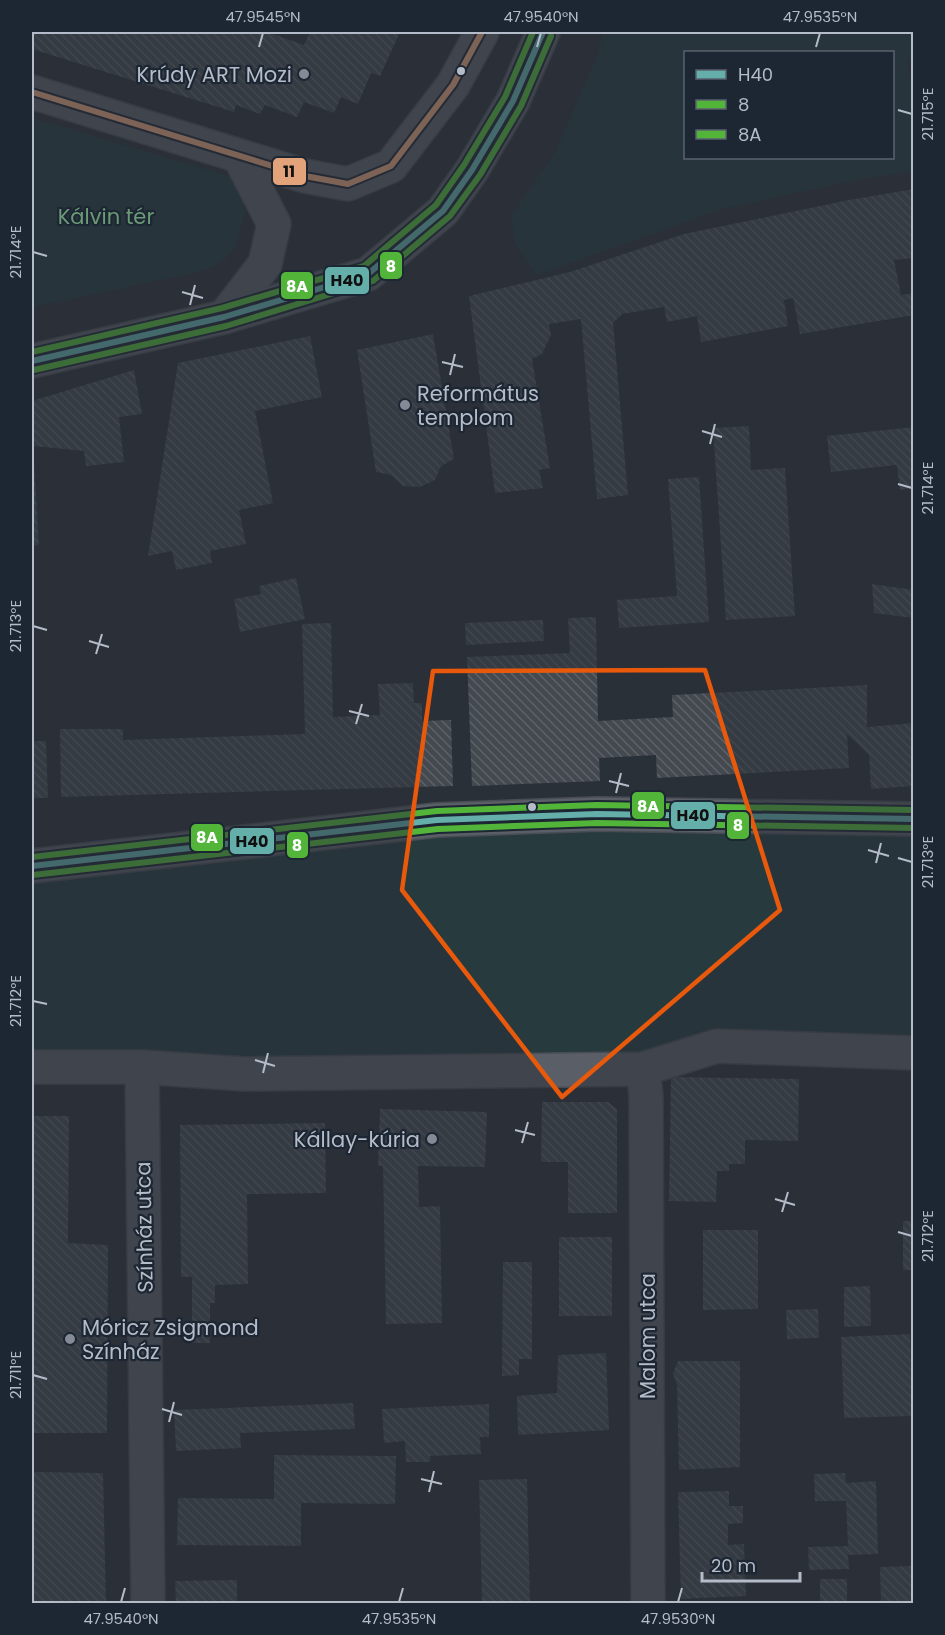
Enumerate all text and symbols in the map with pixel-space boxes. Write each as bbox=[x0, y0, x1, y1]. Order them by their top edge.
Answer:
text: 47.9545°N bbox=[225, 6, 301, 27]
text: 47.9540°N bbox=[503, 6, 579, 27]
text: 47.9535°N bbox=[783, 6, 857, 27]
legend bbox=[684, 51, 894, 159]
place label: Krúdy ART Mozi bbox=[136, 60, 292, 89]
text: H40 bbox=[738, 62, 773, 87]
unlabelled marker bbox=[455, 65, 467, 77]
marker: Krúdy ART Mozi bbox=[297, 67, 311, 81]
text: 21.715°E bbox=[917, 88, 938, 140]
text: 8 bbox=[738, 92, 749, 117]
text: 8A bbox=[738, 122, 762, 147]
line badge: 11 bbox=[272, 157, 307, 186]
text: 11 bbox=[283, 160, 295, 183]
park label: Kálvin tér bbox=[58, 202, 154, 231]
text: 21.714°E bbox=[5, 226, 26, 278]
line badge: 8 bbox=[379, 251, 403, 280]
text: 8 bbox=[386, 255, 396, 278]
line badge: H40 bbox=[324, 266, 370, 295]
text: H40 bbox=[331, 269, 363, 292]
line badge: 8A bbox=[280, 271, 314, 300]
text: 8A bbox=[286, 275, 308, 298]
place label: Református templom bbox=[417, 379, 539, 432]
marker: Református templom bbox=[398, 398, 412, 412]
text: 21.714°E bbox=[917, 462, 938, 514]
text: 21.713°E bbox=[5, 600, 26, 652]
line badge: 8A bbox=[631, 791, 665, 820]
text: 8A bbox=[637, 795, 659, 818]
unlabelled marker bbox=[526, 801, 538, 813]
line badge: H40 bbox=[670, 801, 716, 830]
text: H40 bbox=[677, 804, 709, 827]
line badge: 8 bbox=[726, 811, 750, 840]
text: 8 bbox=[733, 814, 743, 837]
line badge: 8A bbox=[190, 823, 224, 852]
text: 8A bbox=[196, 826, 218, 849]
line badge: H40 bbox=[229, 827, 275, 855]
text: H40 bbox=[236, 830, 268, 853]
line badge: 8 bbox=[286, 831, 309, 859]
text: 8 bbox=[292, 834, 302, 857]
text: 21.713°E bbox=[917, 836, 938, 888]
text: 21.712°E bbox=[5, 975, 26, 1027]
place label: Kállay-kúria bbox=[294, 1125, 420, 1154]
marker: Kállay-kúria bbox=[425, 1132, 439, 1146]
street label: Színház utca bbox=[128, 1161, 160, 1293]
text: 21.712°E bbox=[917, 1210, 938, 1262]
street label: Malom utca bbox=[633, 1273, 662, 1399]
place label: Móricz Zsigmond Színház bbox=[82, 1313, 259, 1366]
marker: Móricz Zsigmond Színház bbox=[63, 1332, 77, 1346]
text: 21.711°E bbox=[5, 1351, 26, 1399]
scale bar bbox=[702, 1545, 800, 1583]
text: 20 m bbox=[711, 1553, 756, 1578]
text: 47.9540°N bbox=[83, 1608, 159, 1629]
text: 47.9535°N bbox=[362, 1608, 436, 1629]
text: 47.9530°N bbox=[641, 1608, 715, 1629]

